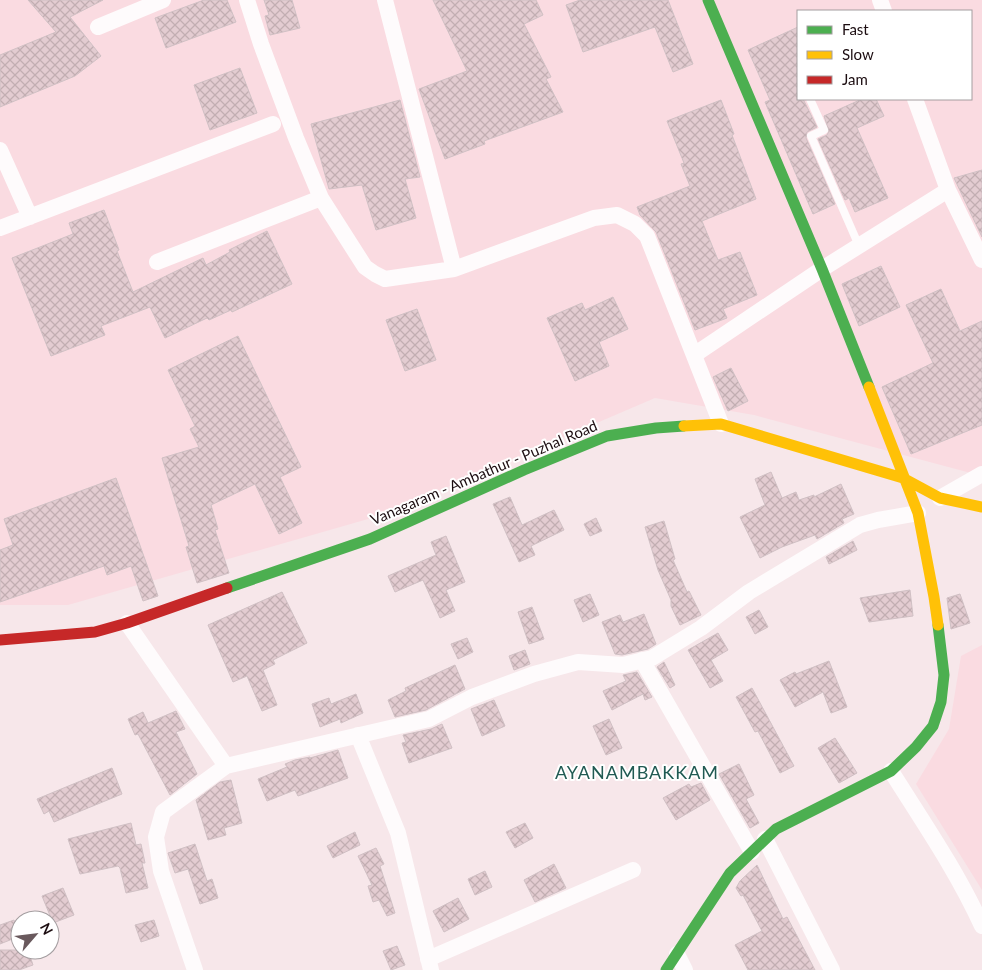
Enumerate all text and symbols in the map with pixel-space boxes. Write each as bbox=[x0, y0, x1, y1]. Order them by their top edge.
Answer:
legend bbox=[797, 10, 972, 100]
text: Fast bbox=[842, 20, 869, 38]
text: Slow bbox=[842, 45, 874, 63]
text: Jam bbox=[842, 70, 868, 88]
street label: Vanagaram - Ambathur - Puzhal Road bbox=[367, 416, 600, 528]
district label: AYANAMBAKKAM bbox=[555, 761, 719, 783]
north arrow bbox=[10, 910, 60, 960]
text: N bbox=[37, 920, 57, 937]

